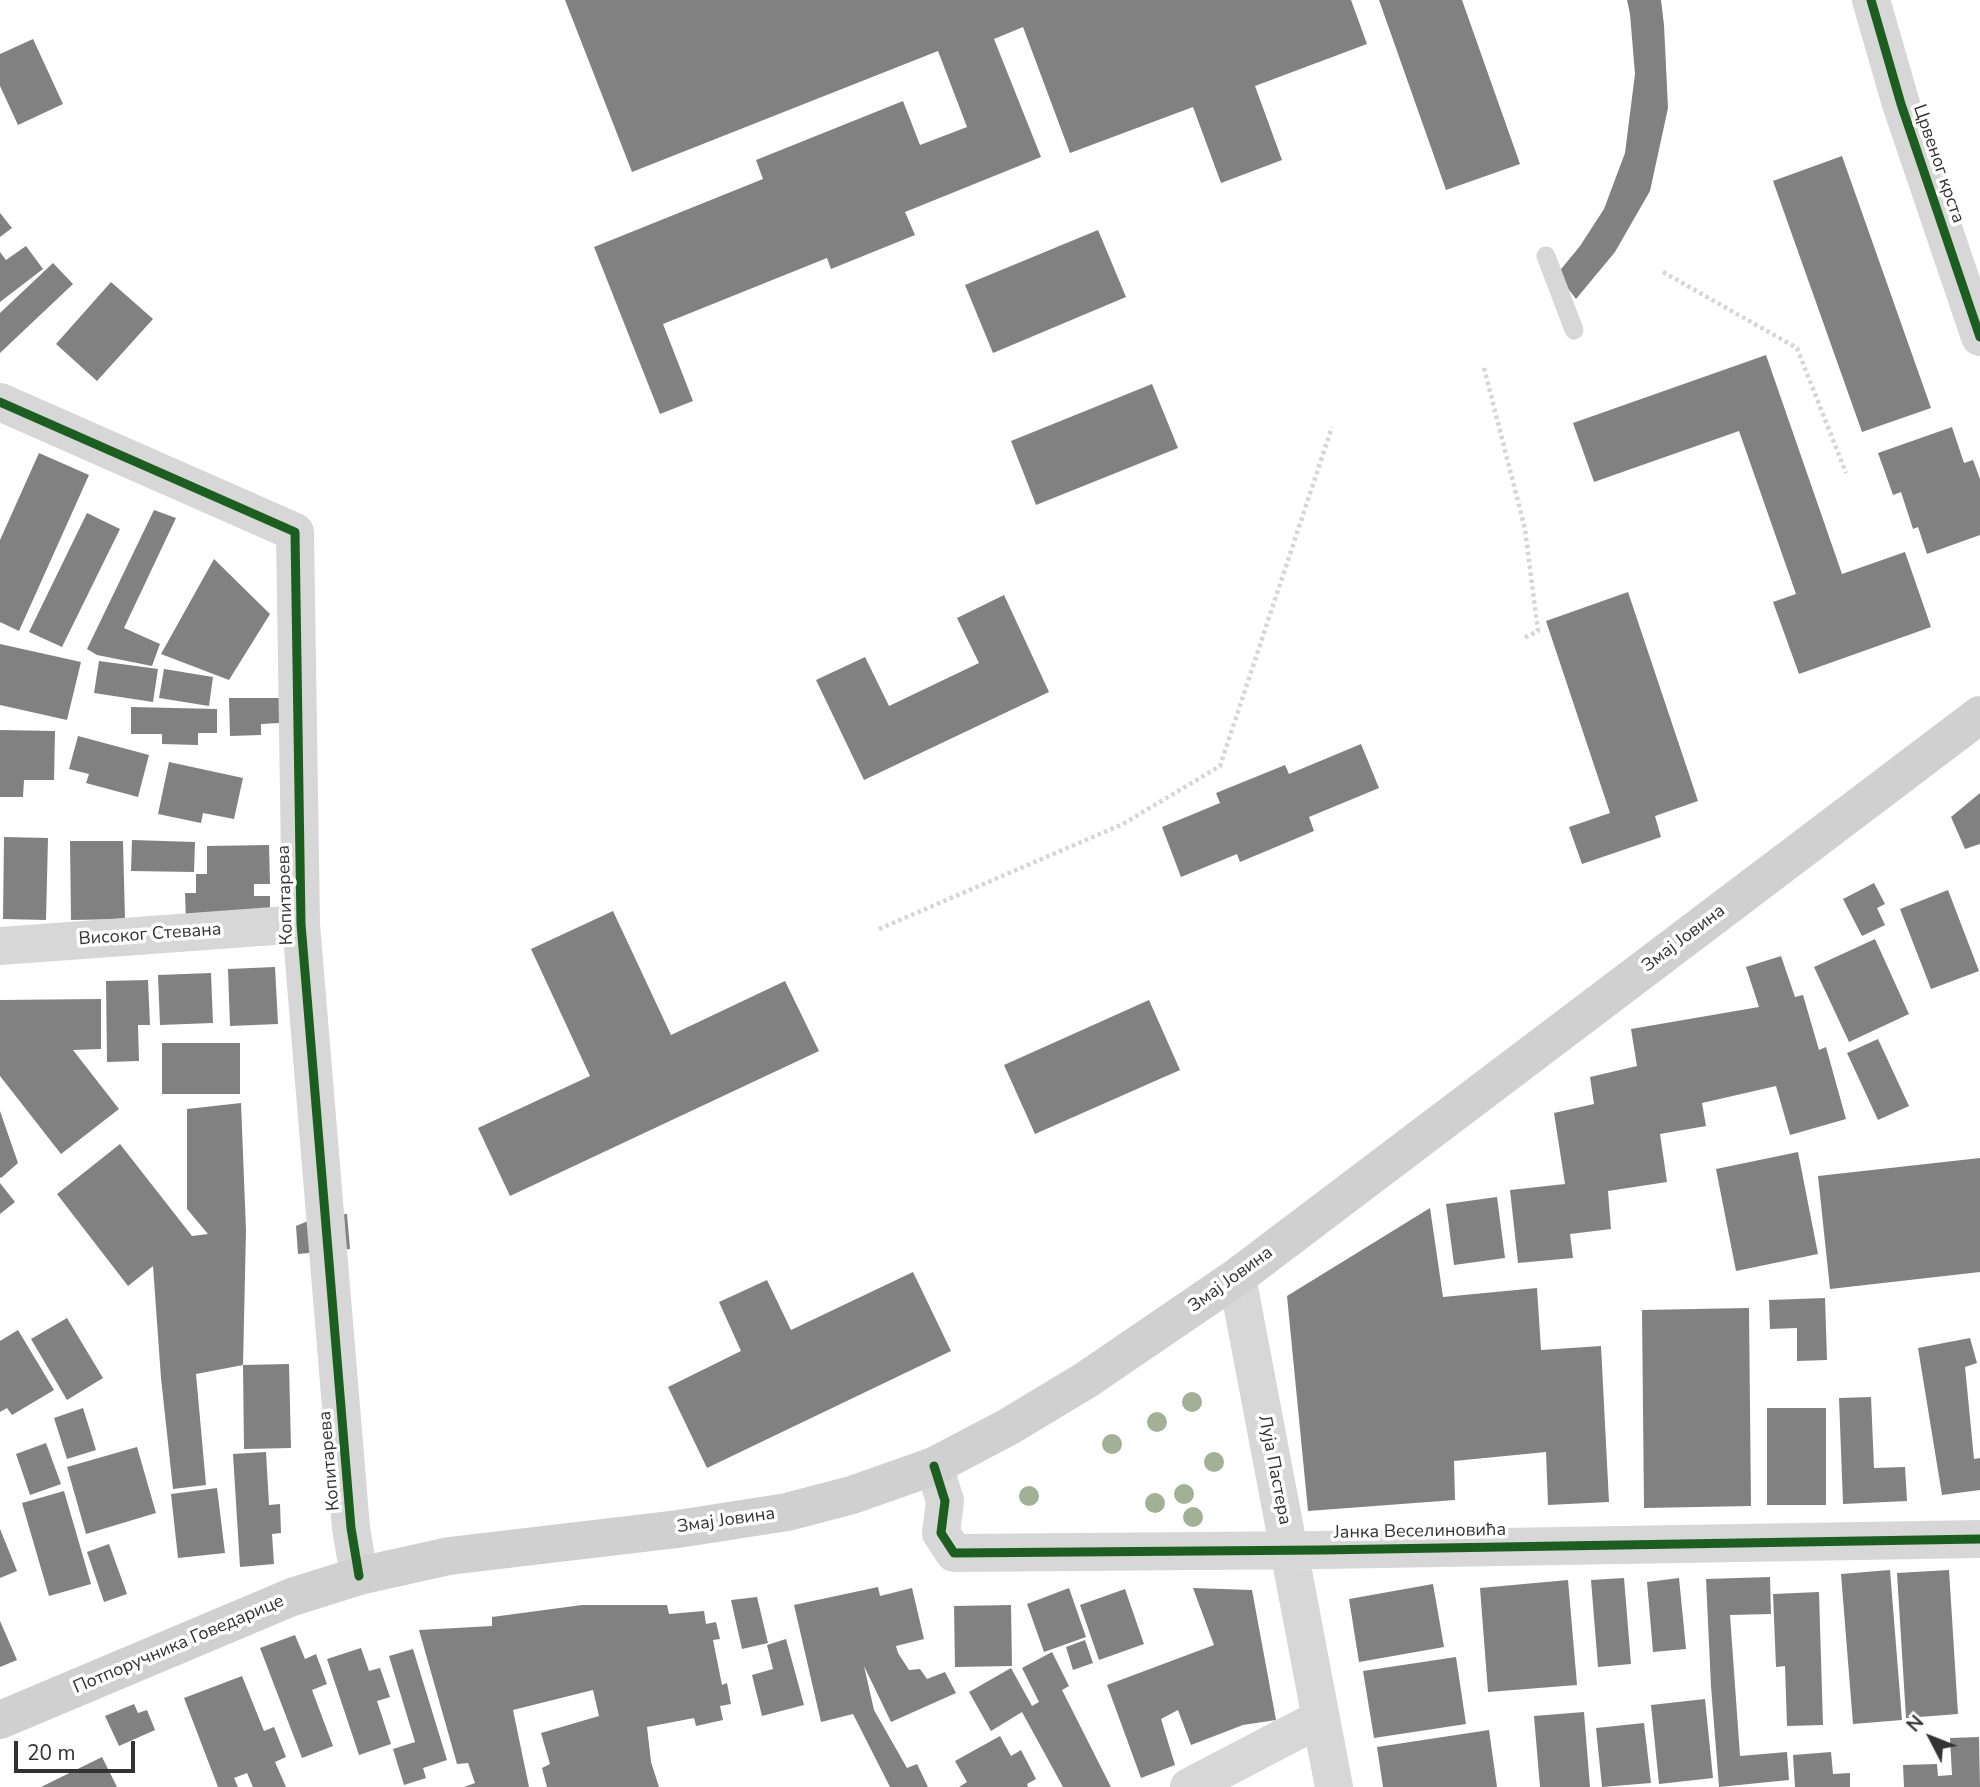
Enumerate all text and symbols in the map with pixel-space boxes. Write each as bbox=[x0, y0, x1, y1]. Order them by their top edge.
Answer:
street label: Црвеног крста bbox=[1908, 102, 1968, 226]
street label: Копитарева bbox=[273, 845, 299, 945]
street label: Змај Јовина bbox=[1638, 901, 1730, 977]
street label: Високог Стевана bbox=[78, 919, 222, 951]
street label: Змај Јовина bbox=[1185, 1242, 1277, 1318]
street label: Копитарева bbox=[315, 1410, 345, 1512]
street label: Луја Пастера bbox=[1253, 1413, 1295, 1527]
street label: Змај Јовина bbox=[676, 1503, 776, 1539]
street label: Јанка Веселиновића bbox=[1334, 1520, 1506, 1544]
street label: Потпоручника Говедарице bbox=[70, 1591, 288, 1699]
north arrow bbox=[1896, 1703, 1966, 1773]
text: N bbox=[1901, 1710, 1930, 1738]
scale bar bbox=[18, 1728, 138, 1772]
text: 20 m bbox=[27, 1739, 76, 1767]

